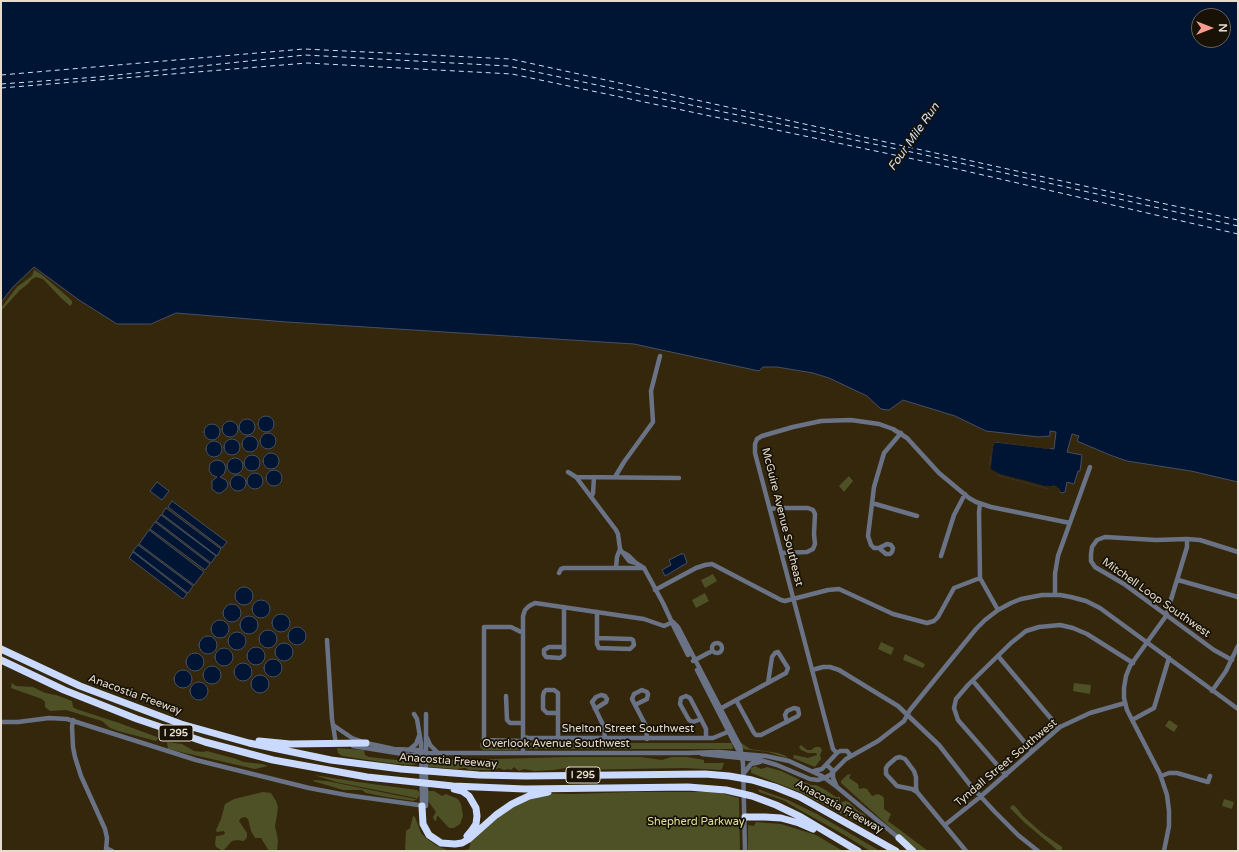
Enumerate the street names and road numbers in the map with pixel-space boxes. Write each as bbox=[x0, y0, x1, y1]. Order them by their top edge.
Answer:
street label: McGuire Avenue Southeast bbox=[758, 446, 806, 588]
street label: Mitchell Loop Southwest bbox=[1099, 556, 1213, 640]
street label: Anacostia Freeway bbox=[87, 672, 183, 718]
street label: Tyndall Street Southwest bbox=[952, 716, 1060, 810]
street label: Shelton Street Southwest bbox=[562, 722, 694, 736]
road number: I 295 bbox=[159, 725, 193, 741]
street label: Overlook Avenue Southwest bbox=[482, 737, 630, 751]
street label: Anacostia Freeway bbox=[399, 751, 497, 771]
road number: I 295 bbox=[566, 767, 600, 783]
street label: Anacostia Freeway bbox=[793, 777, 885, 837]

